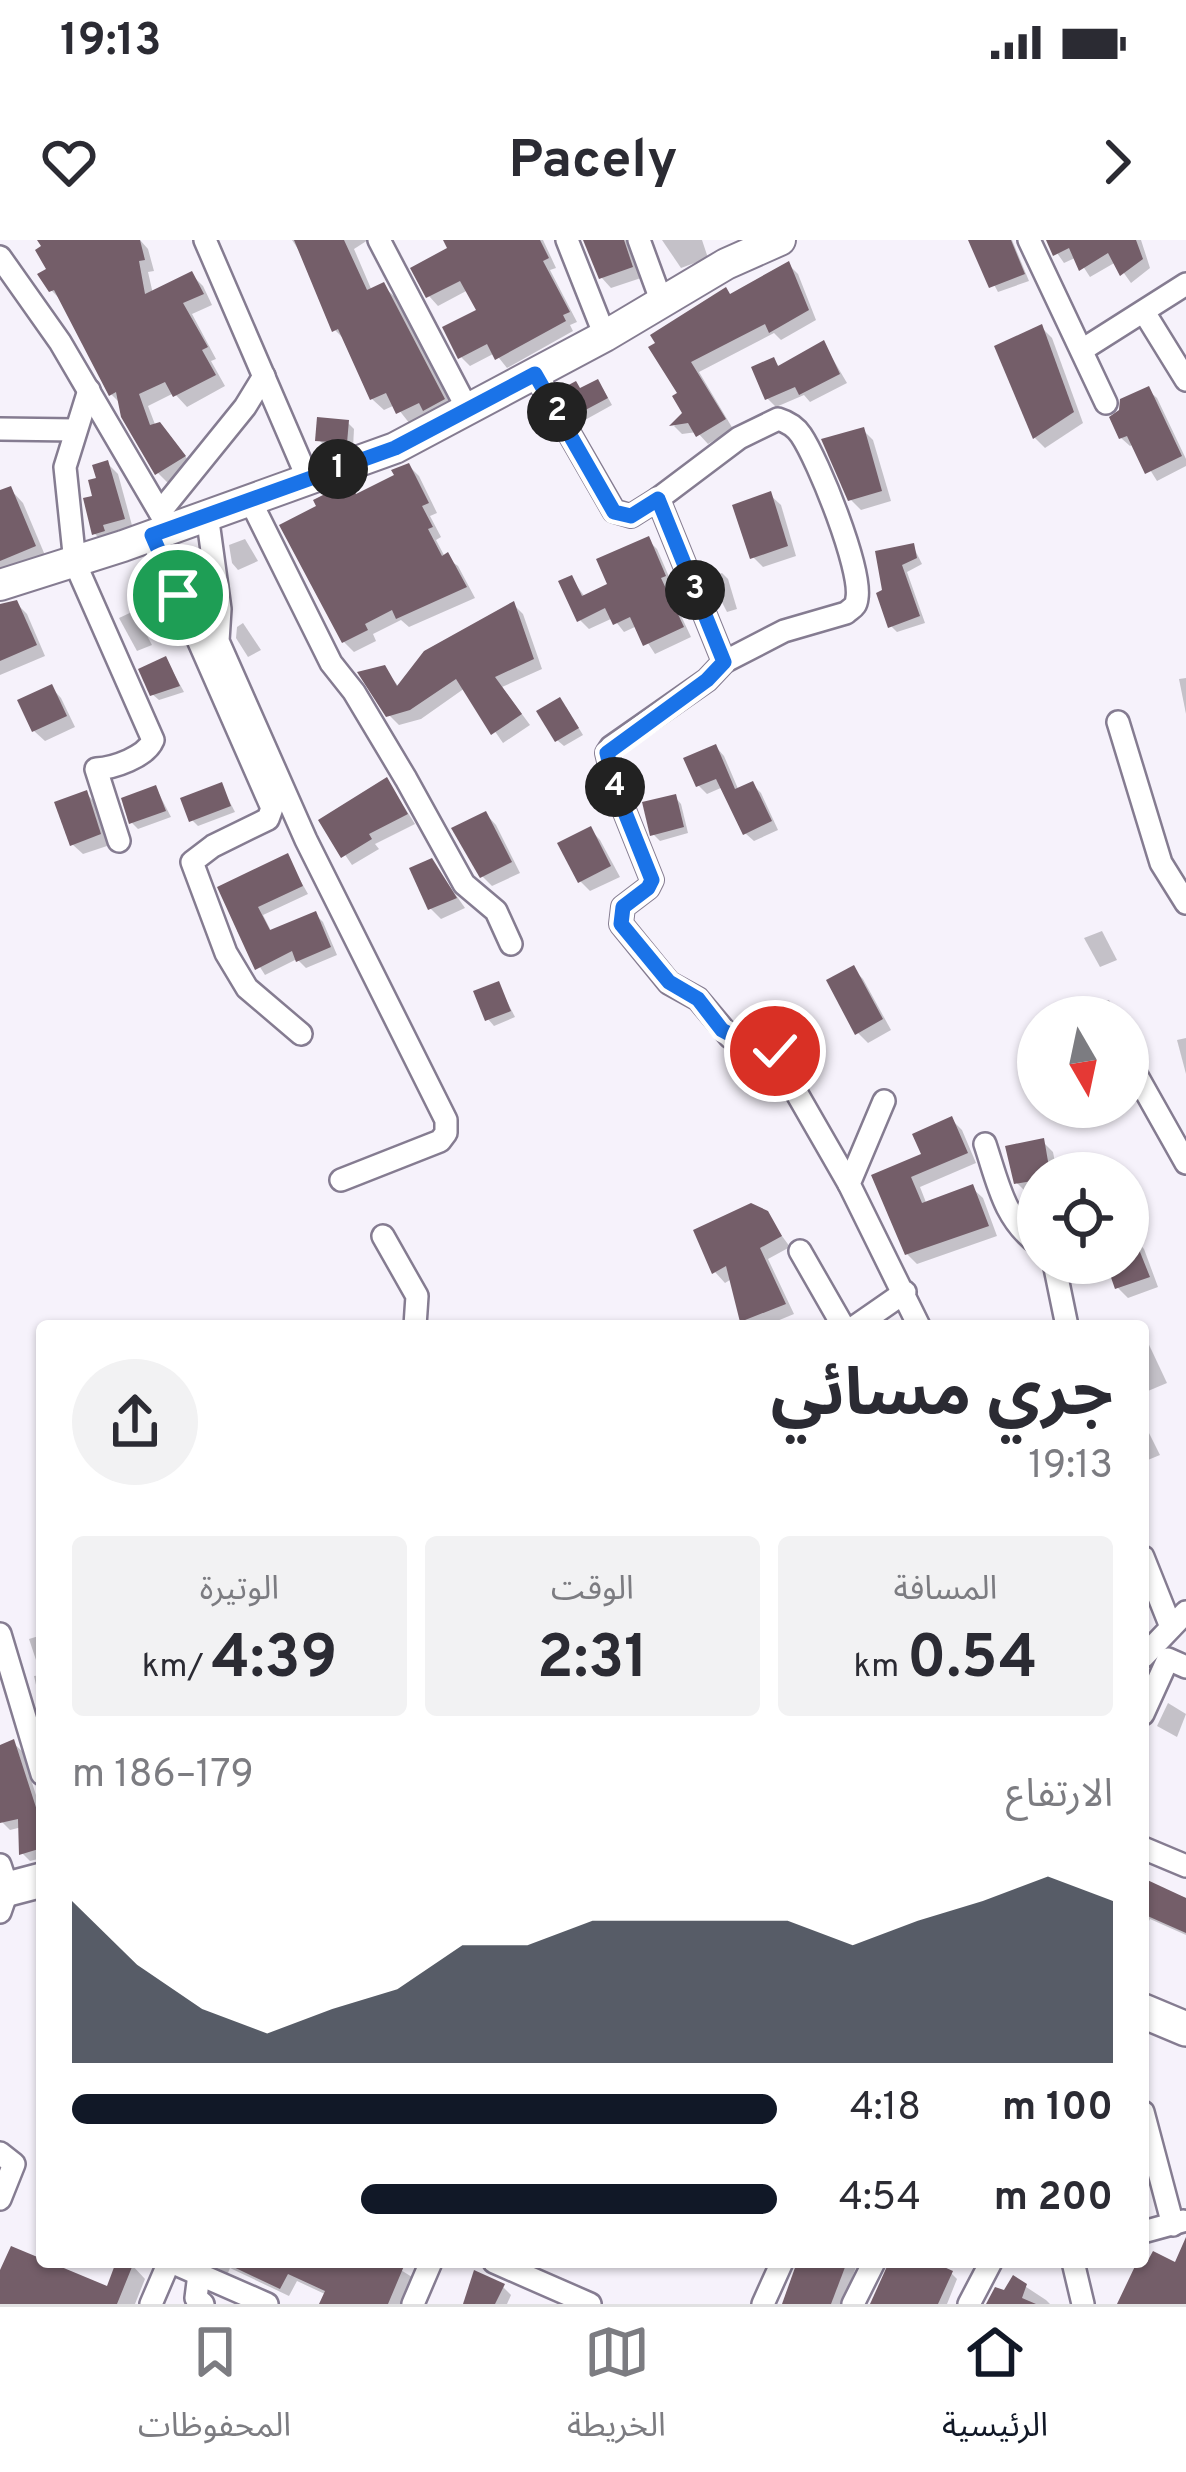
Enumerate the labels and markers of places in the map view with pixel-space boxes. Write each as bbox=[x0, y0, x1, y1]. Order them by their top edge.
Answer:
pin: 2 bbox=[527, 382, 587, 442]
pin: 1 bbox=[308, 439, 368, 499]
pin bbox=[127, 544, 229, 646]
pin: 3 bbox=[665, 560, 725, 620]
pin: 4 bbox=[585, 757, 645, 817]
pin bbox=[724, 1000, 826, 1102]

